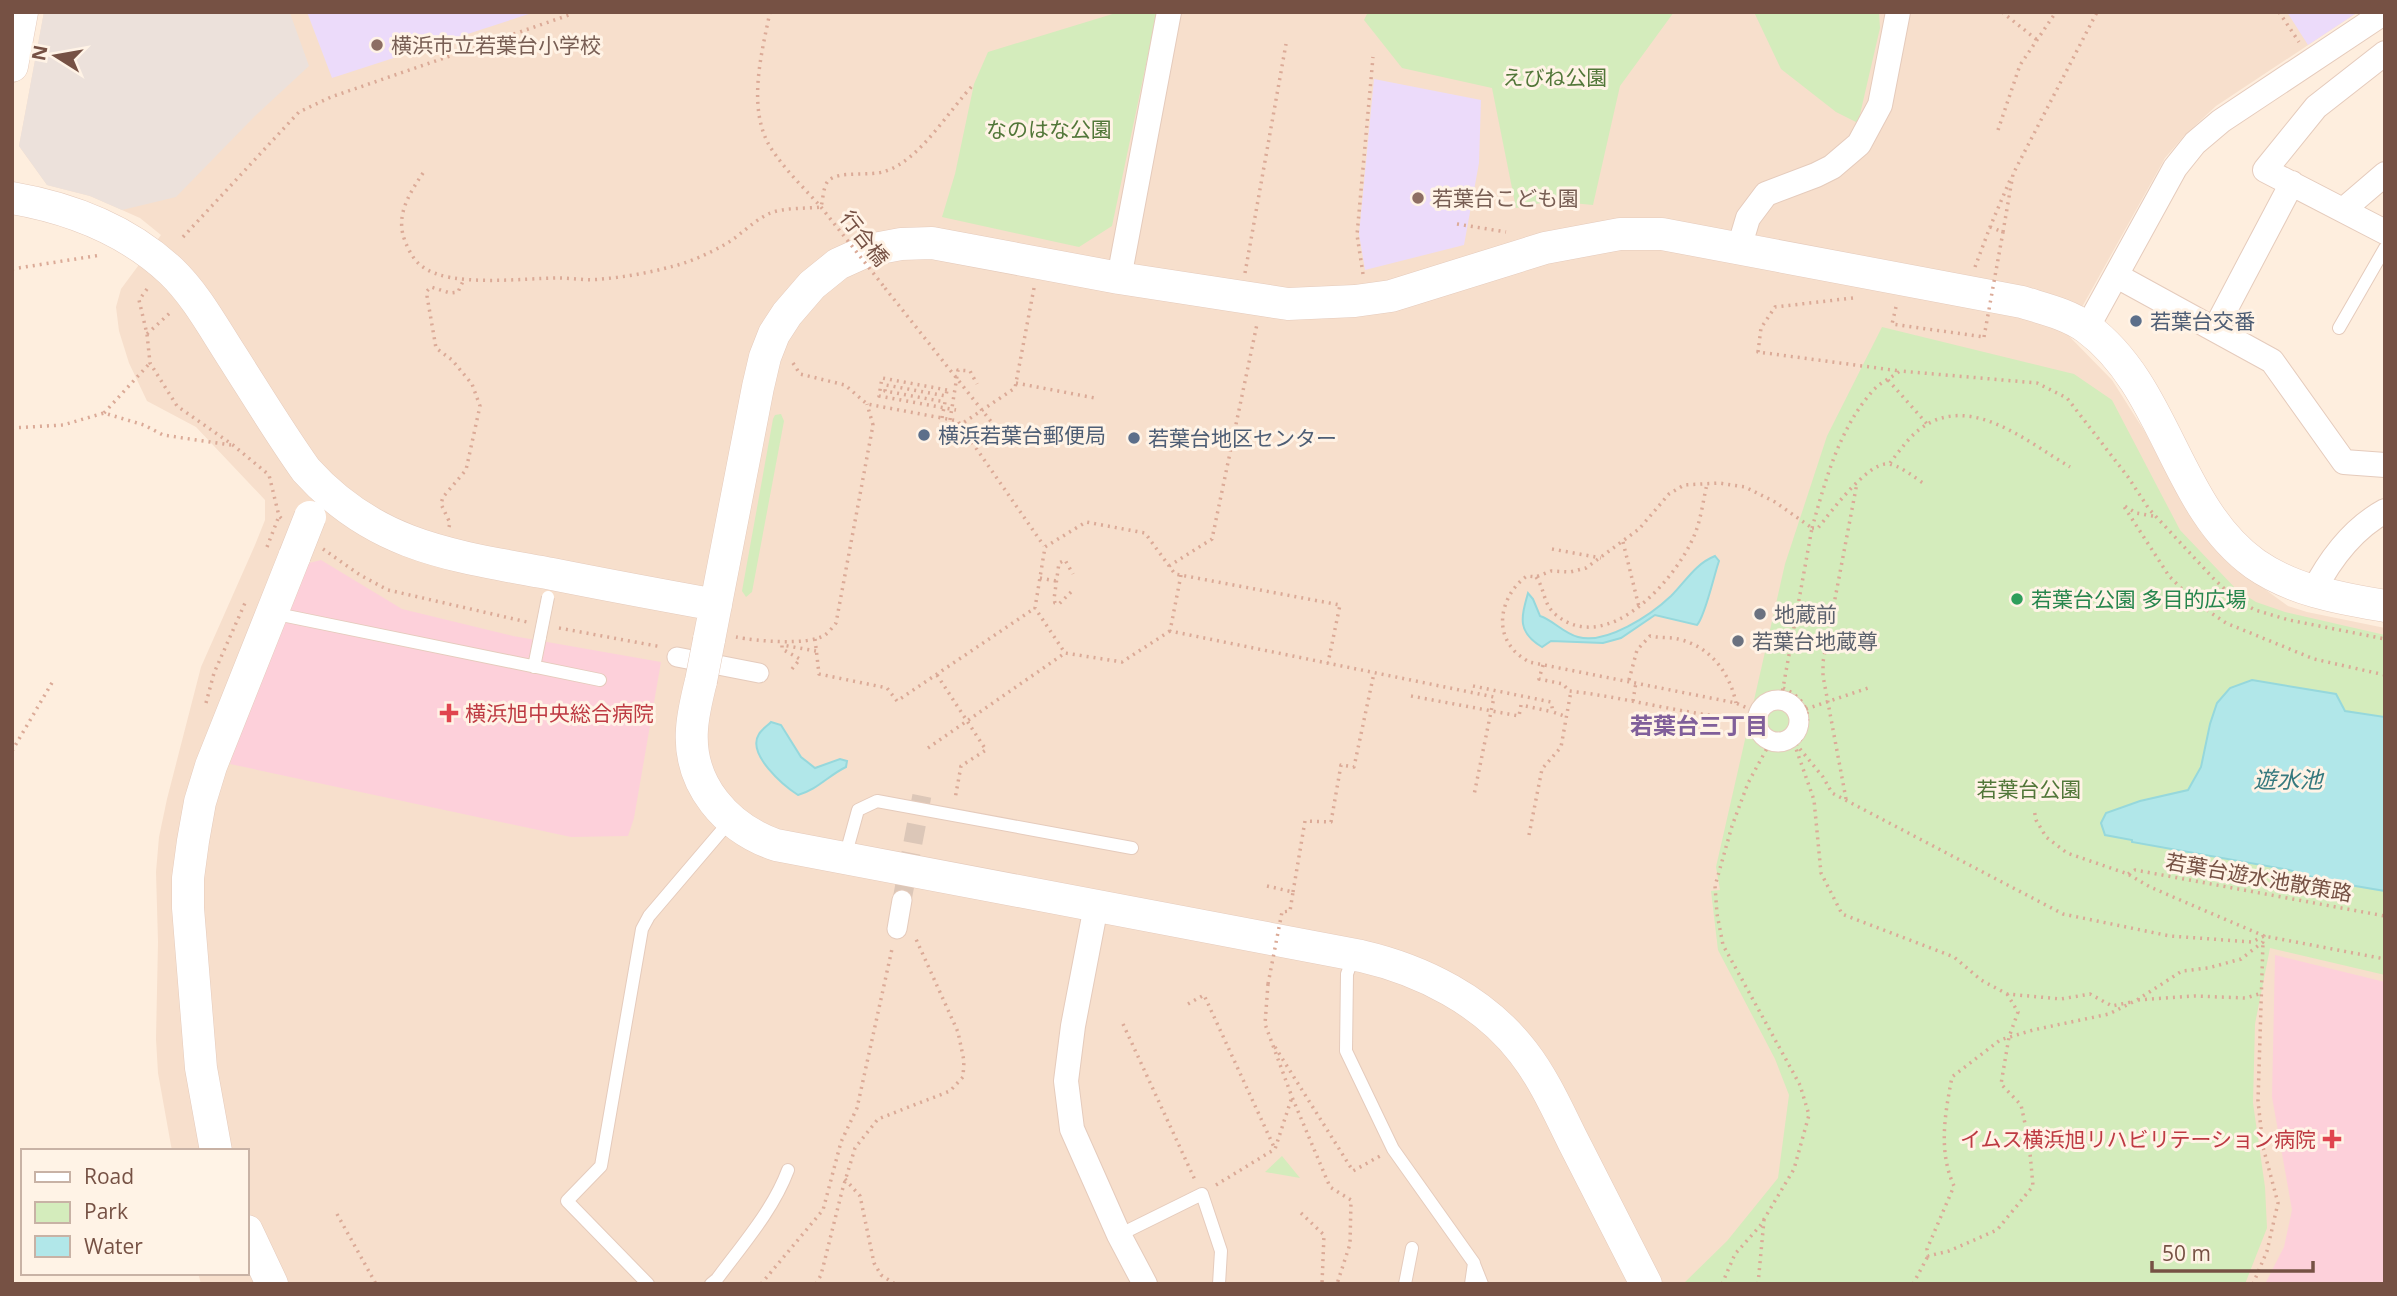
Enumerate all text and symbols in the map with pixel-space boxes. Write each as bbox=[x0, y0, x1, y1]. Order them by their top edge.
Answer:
north arrow bbox=[21, 21, 91, 91]
place label: 横浜市立若葉台小学校 bbox=[391, 31, 601, 59]
marker: 横浜市立若葉台小学校 bbox=[369, 37, 385, 53]
text: N bbox=[25, 43, 54, 63]
park label: えびね公園 bbox=[1503, 63, 1608, 91]
park label: なのはな公園 bbox=[986, 115, 1112, 143]
place label: 若葉台こども園 bbox=[1432, 184, 1579, 212]
marker: 若葉台こども園 bbox=[1410, 190, 1426, 206]
street label: 行合橋 bbox=[835, 205, 895, 271]
place label: 若葉台交番 bbox=[2150, 307, 2255, 335]
marker: 若葉台交番 bbox=[2128, 313, 2144, 329]
place label: 横浜若葉台郵便局 bbox=[938, 421, 1106, 449]
place label: 若葉台地区センター bbox=[1148, 424, 1337, 452]
marker: 横浜若葉台郵便局 bbox=[916, 427, 932, 443]
marker: 若葉台地区センター bbox=[1126, 430, 1142, 446]
place label: 若葉台公園 多目的広場 bbox=[2031, 585, 2246, 613]
marker: 若葉台公園 多目的広場 bbox=[2009, 591, 2025, 607]
place label: 地蔵前 bbox=[1774, 600, 1837, 628]
marker: 地蔵前 bbox=[1752, 606, 1768, 622]
place label: 若葉台地蔵尊 bbox=[1752, 627, 1878, 655]
marker: 若葉台地蔵尊 bbox=[1730, 633, 1746, 649]
place label: 横浜旭中央総合病院 bbox=[465, 699, 654, 727]
marker: 横浜旭中央総合病院 bbox=[439, 703, 459, 723]
district label: 若葉台三丁目 bbox=[1630, 709, 1768, 741]
water label: 遊水池 bbox=[2254, 763, 2325, 795]
park label: 若葉台公園 bbox=[1977, 775, 2082, 803]
street label: 若葉台遊水池散策路 bbox=[2164, 847, 2354, 907]
place label: イムス横浜旭リハビリテーション病院 bbox=[1960, 1125, 2316, 1153]
marker: イムス横浜旭リハビリテーション病院 bbox=[2322, 1129, 2342, 1149]
legend bbox=[21, 1149, 248, 1275]
text: Road bbox=[84, 1162, 134, 1190]
text: Park bbox=[84, 1197, 128, 1225]
scale bar bbox=[2152, 1230, 2313, 1274]
text: Water bbox=[84, 1232, 143, 1260]
text: 50 m bbox=[2162, 1239, 2211, 1267]

